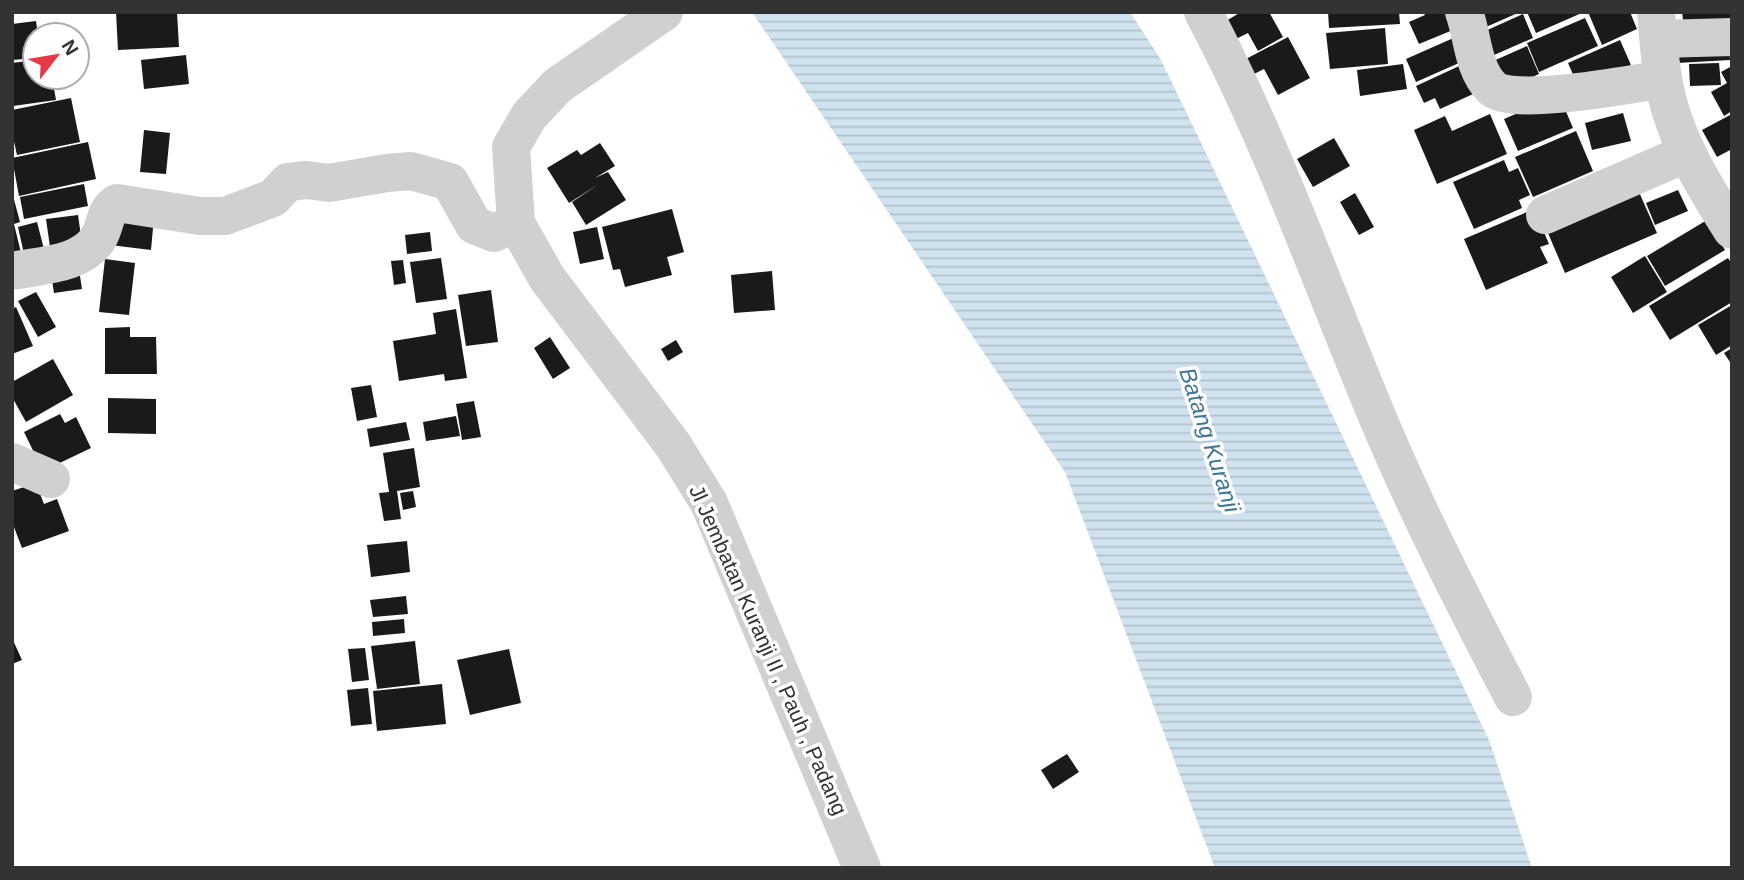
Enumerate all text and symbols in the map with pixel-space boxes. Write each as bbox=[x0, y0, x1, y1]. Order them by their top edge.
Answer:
north arrow bbox=[21, 21, 91, 91]
text: N bbox=[58, 36, 83, 59]
water label: Batang Kuranji bbox=[1174, 364, 1246, 517]
street label: Jl Jembatan Kuranji II , Pauh , Padang bbox=[685, 481, 852, 818]

